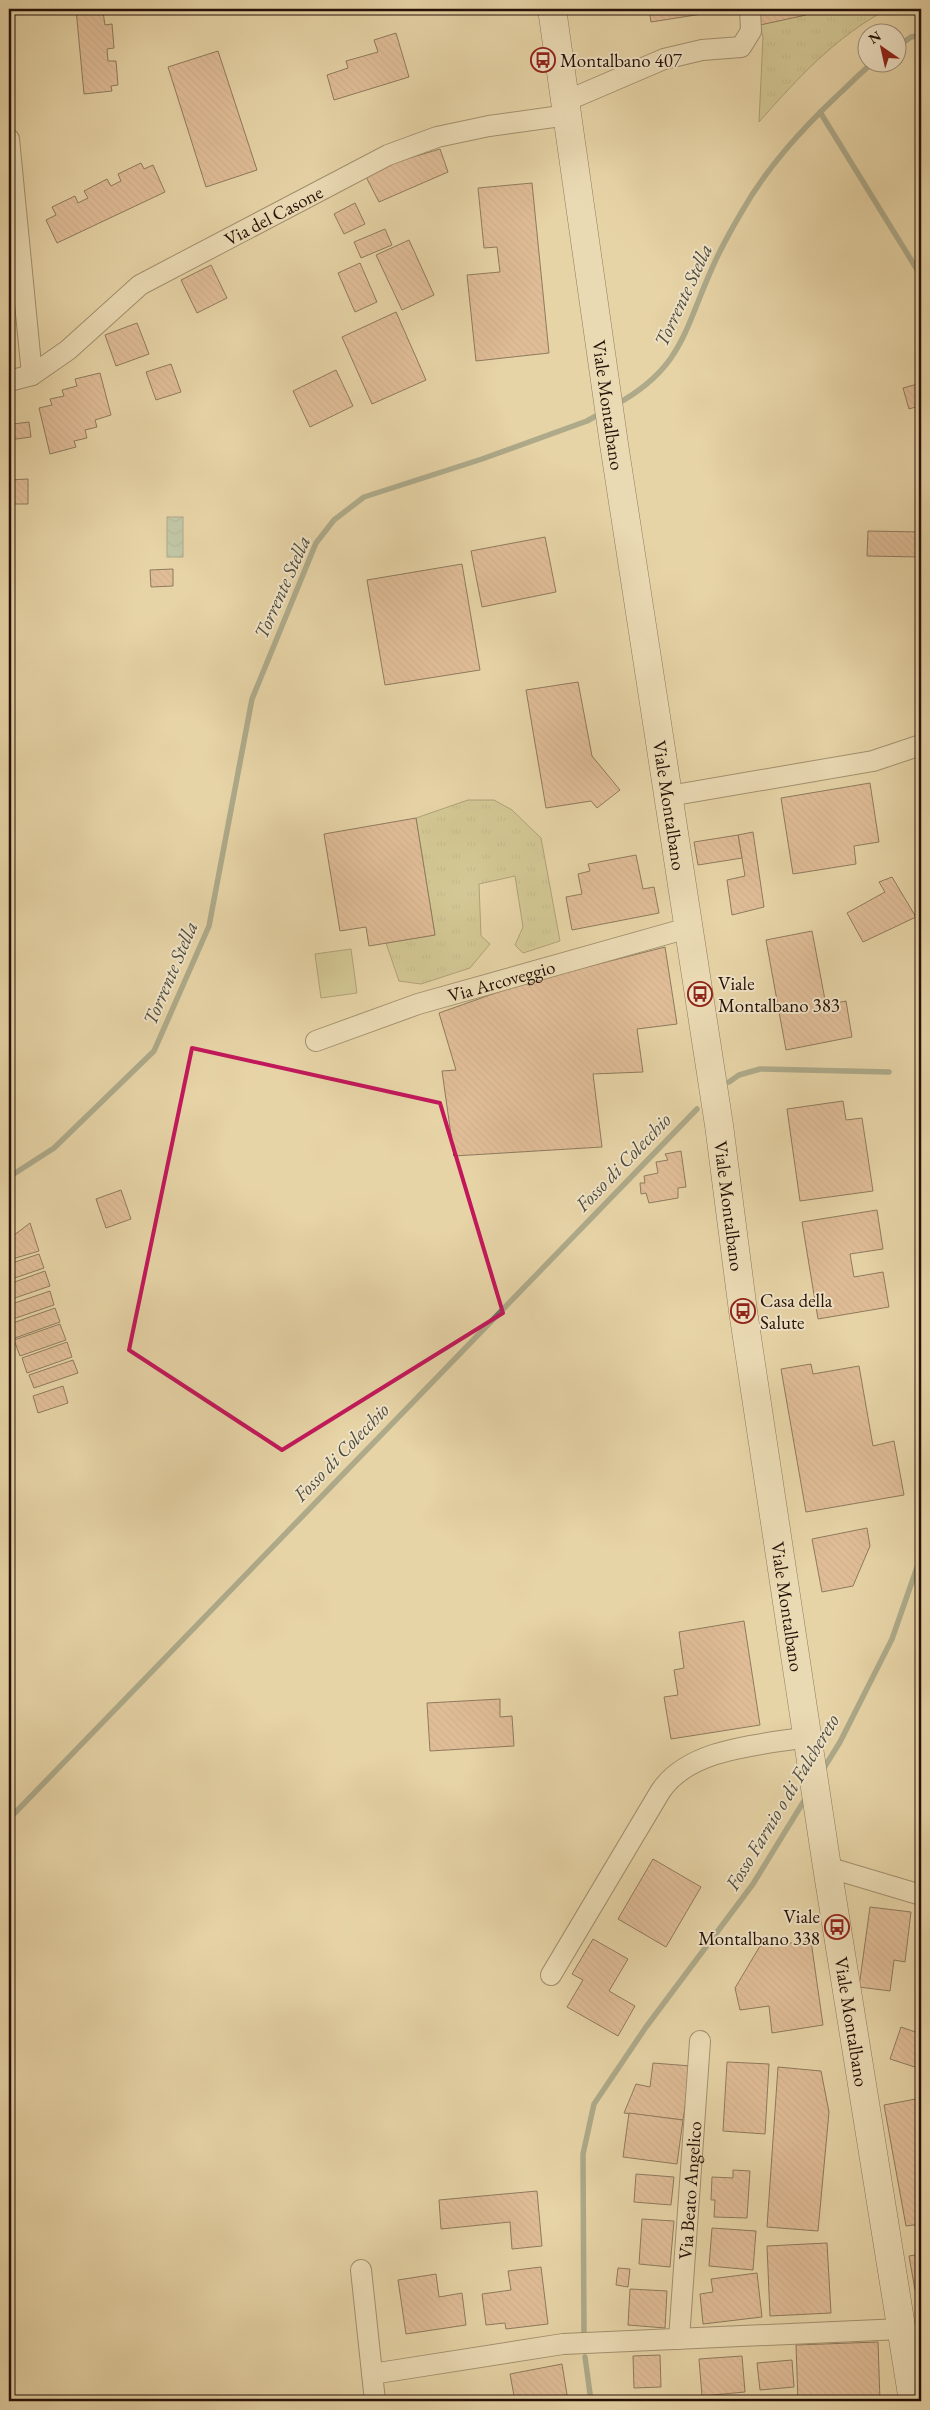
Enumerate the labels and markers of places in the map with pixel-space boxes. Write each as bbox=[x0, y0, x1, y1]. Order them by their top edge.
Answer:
bus stop icon: Montalbano 407 bbox=[530, 47, 556, 73]
place label: Montalbano 407 bbox=[560, 48, 683, 73]
place label: Viale Montalbano 383 bbox=[718, 971, 840, 1018]
bus stop icon: Viale Montalbano 383 bbox=[687, 981, 713, 1007]
place label: Casa della Salute bbox=[760, 1288, 833, 1335]
bus stop icon: Casa della Salute bbox=[730, 1298, 756, 1324]
place label: Viale Montalbano 338 bbox=[698, 1904, 820, 1951]
bus stop icon: Viale Montalbano 338 bbox=[824, 1914, 850, 1940]

